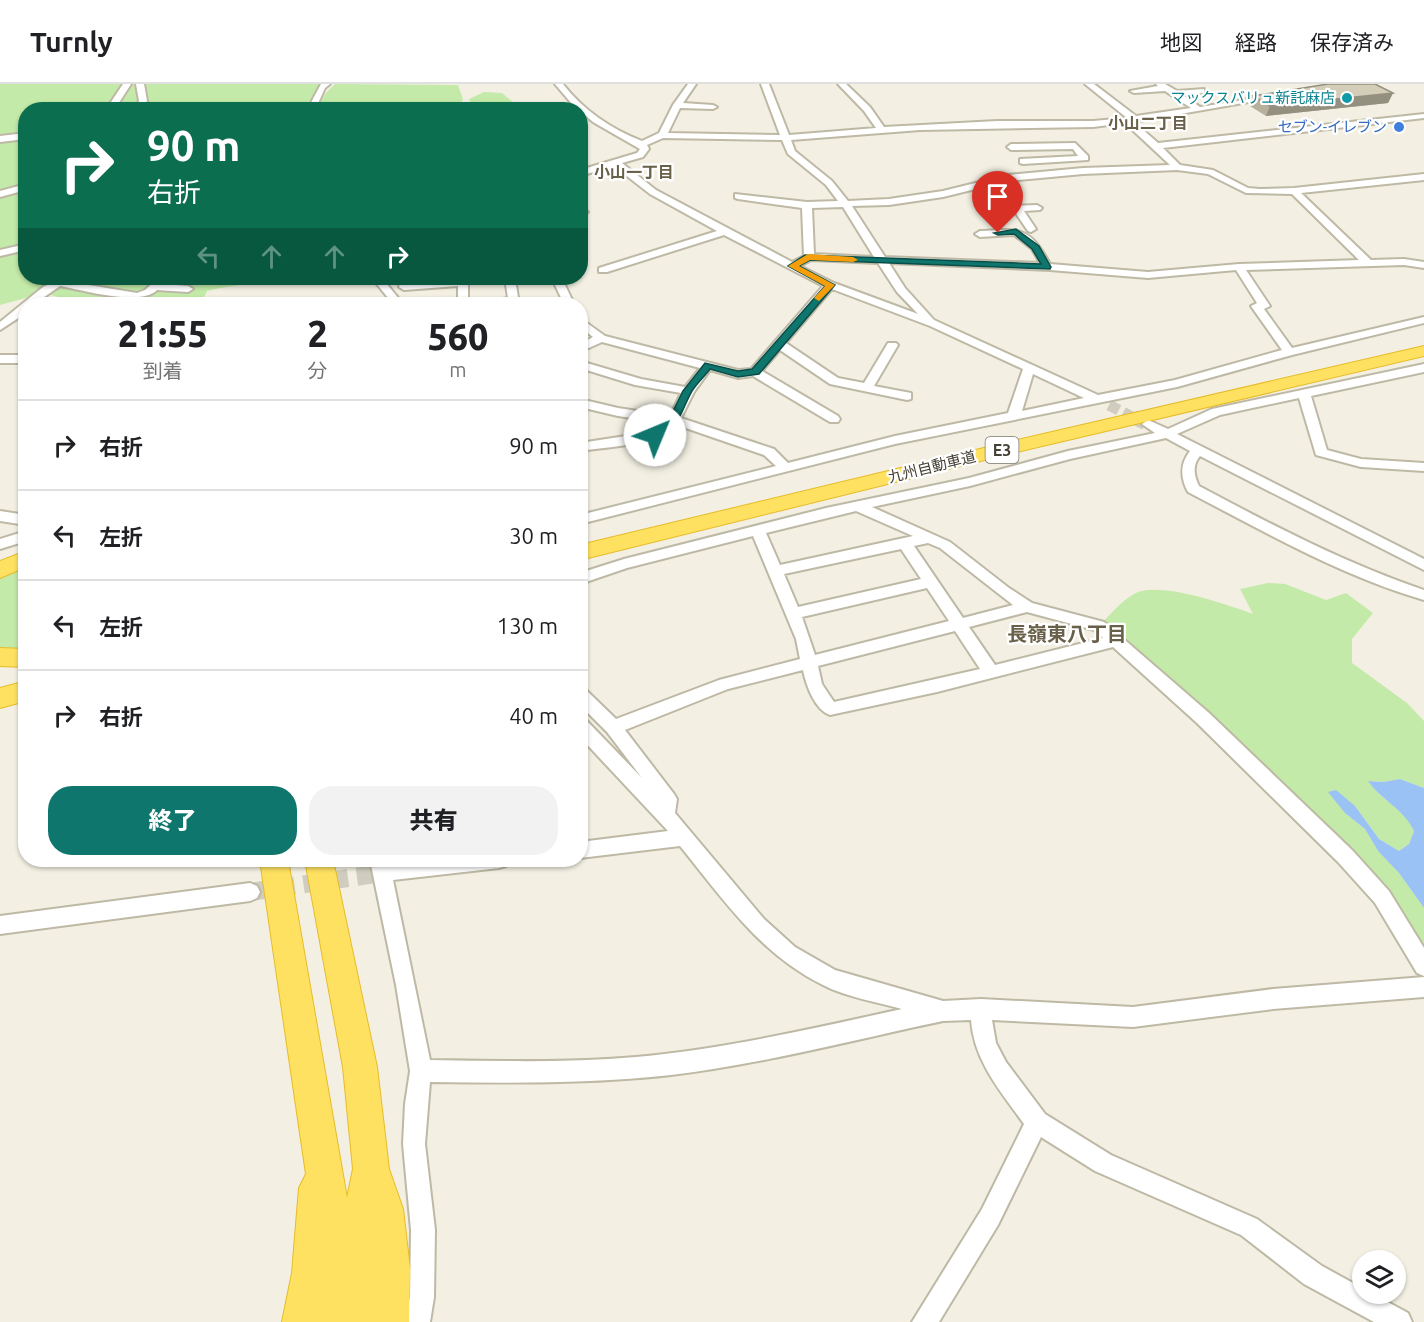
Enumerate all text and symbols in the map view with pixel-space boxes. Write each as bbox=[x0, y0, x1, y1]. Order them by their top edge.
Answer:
text: Turnly bbox=[30, 26, 113, 57]
text: 地図 bbox=[1160, 30, 1202, 54]
text: 経路 bbox=[1235, 30, 1277, 54]
text: 保存済み bbox=[1310, 30, 1394, 54]
place label: マックスバリュ新託麻店 bbox=[1170, 89, 1335, 106]
marker: マックスバリュ新託麻店 bbox=[1340, 91, 1354, 105]
district label: 小山二丁目 bbox=[1108, 114, 1188, 132]
place label: セブン-イレブン bbox=[1278, 118, 1387, 135]
marker: セブン-イレブン bbox=[1392, 120, 1406, 134]
text: 90 m bbox=[147, 122, 241, 169]
icon: right bbox=[48, 126, 126, 204]
district label: 小山一丁目 bbox=[594, 163, 674, 181]
pin bbox=[972, 171, 1023, 233]
text: 右折 bbox=[147, 177, 201, 207]
icon: arrive bbox=[981, 180, 1014, 213]
icon: left bbox=[192, 240, 225, 273]
icon: ahead bbox=[255, 240, 288, 273]
icon: ahead bbox=[318, 240, 351, 273]
icon: right bbox=[381, 240, 414, 273]
text: 21:55 bbox=[118, 313, 208, 354]
text: 2 bbox=[307, 313, 328, 354]
text: 560 bbox=[427, 316, 488, 357]
text: m bbox=[449, 358, 467, 381]
text: 到着 bbox=[143, 359, 183, 382]
text: 分 bbox=[308, 359, 328, 382]
position arrow bbox=[623, 403, 687, 467]
icon: right bbox=[48, 429, 81, 462]
text: 90 m bbox=[509, 433, 558, 458]
text: 右折 bbox=[99, 434, 143, 459]
road number: E3 bbox=[986, 437, 1018, 463]
street label: 九州自動車道 bbox=[886, 447, 978, 486]
icon: left bbox=[48, 519, 81, 552]
text: 30 m bbox=[509, 523, 558, 548]
text: 左折 bbox=[99, 524, 143, 549]
icon: left bbox=[48, 609, 81, 642]
text: 130 m bbox=[497, 613, 558, 638]
text: 左折 bbox=[99, 614, 143, 639]
district label: 長嶺東八丁目 bbox=[1007, 622, 1127, 645]
icon: right bbox=[48, 699, 81, 732]
text: 40 m bbox=[509, 703, 558, 728]
text: 右折 bbox=[99, 704, 143, 729]
button: 終了 bbox=[48, 786, 297, 855]
button: 共有 bbox=[309, 786, 558, 855]
map controls bbox=[1352, 1250, 1406, 1304]
button: layers bbox=[1352, 1250, 1406, 1304]

